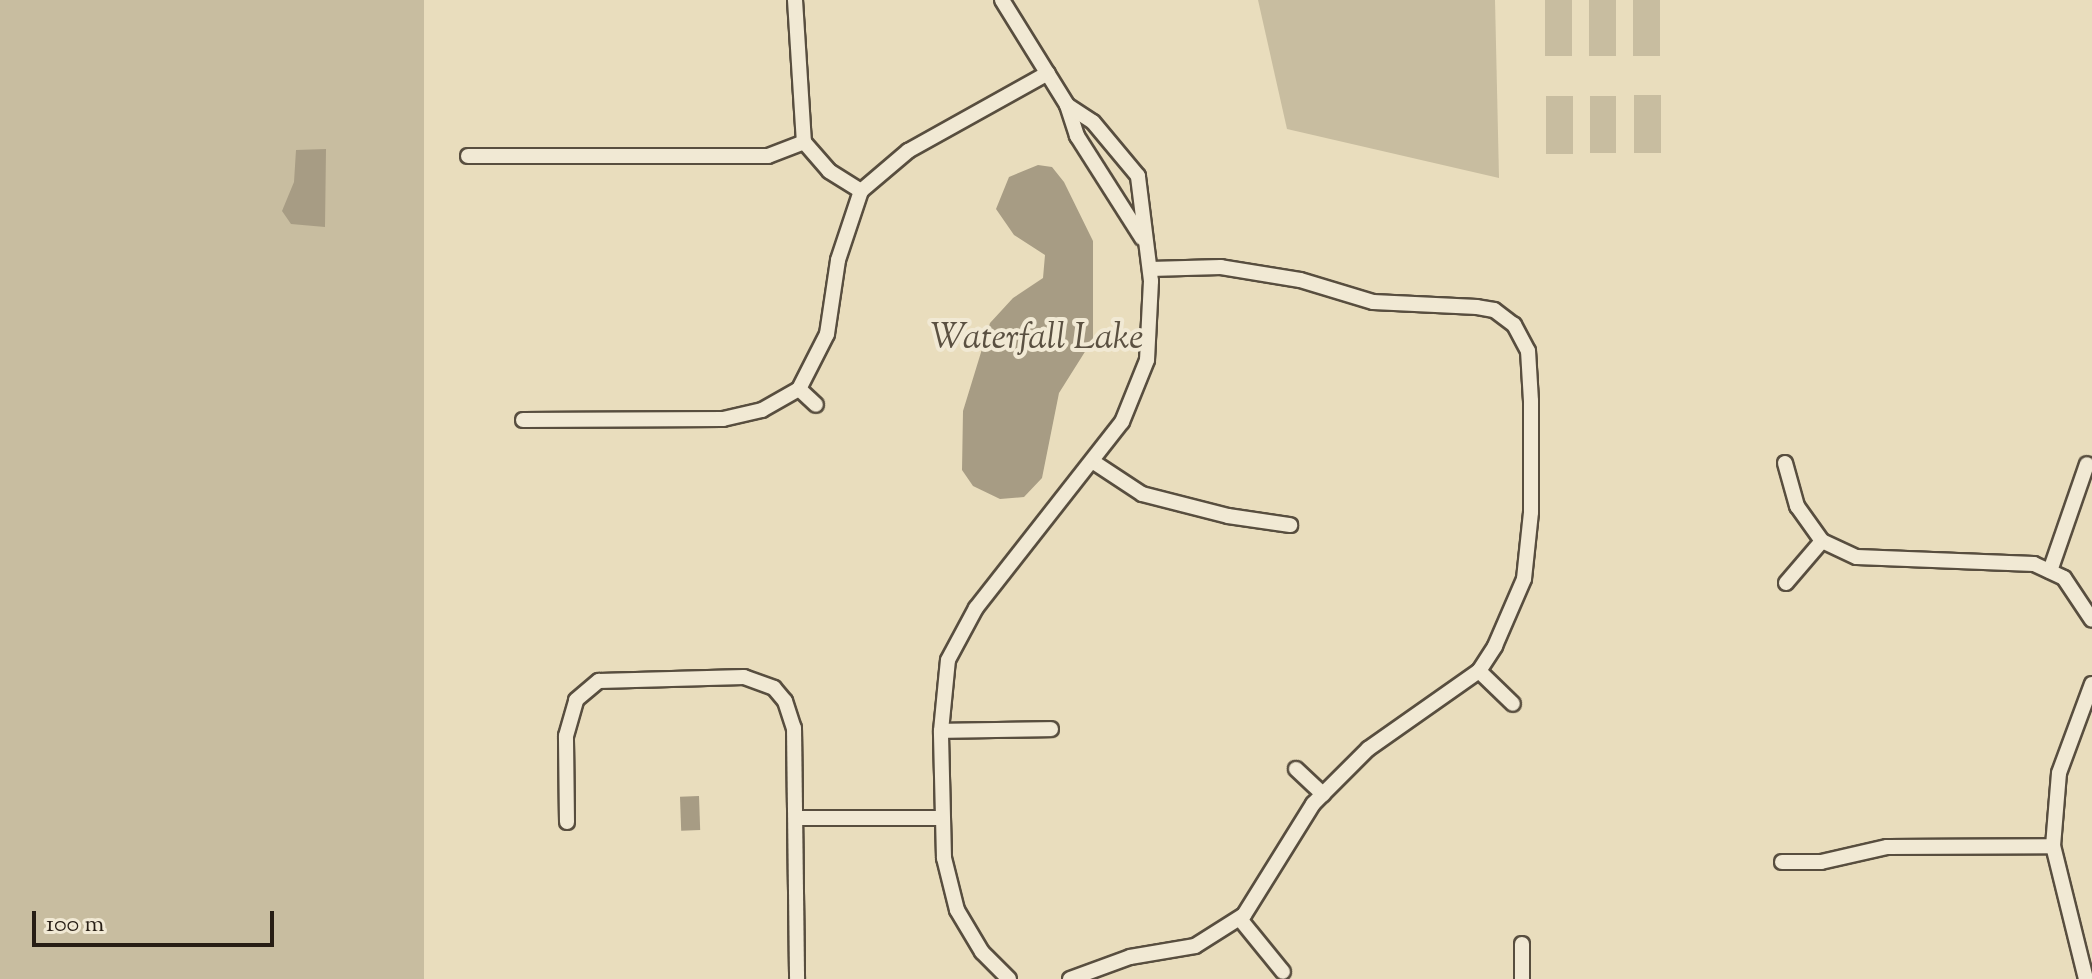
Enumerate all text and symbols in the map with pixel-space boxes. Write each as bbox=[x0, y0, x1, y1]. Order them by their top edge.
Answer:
water label: Waterfall Lake bbox=[931, 318, 1143, 362]
scale bar bbox=[36, 895, 278, 945]
text: 100 m bbox=[46, 908, 104, 942]

